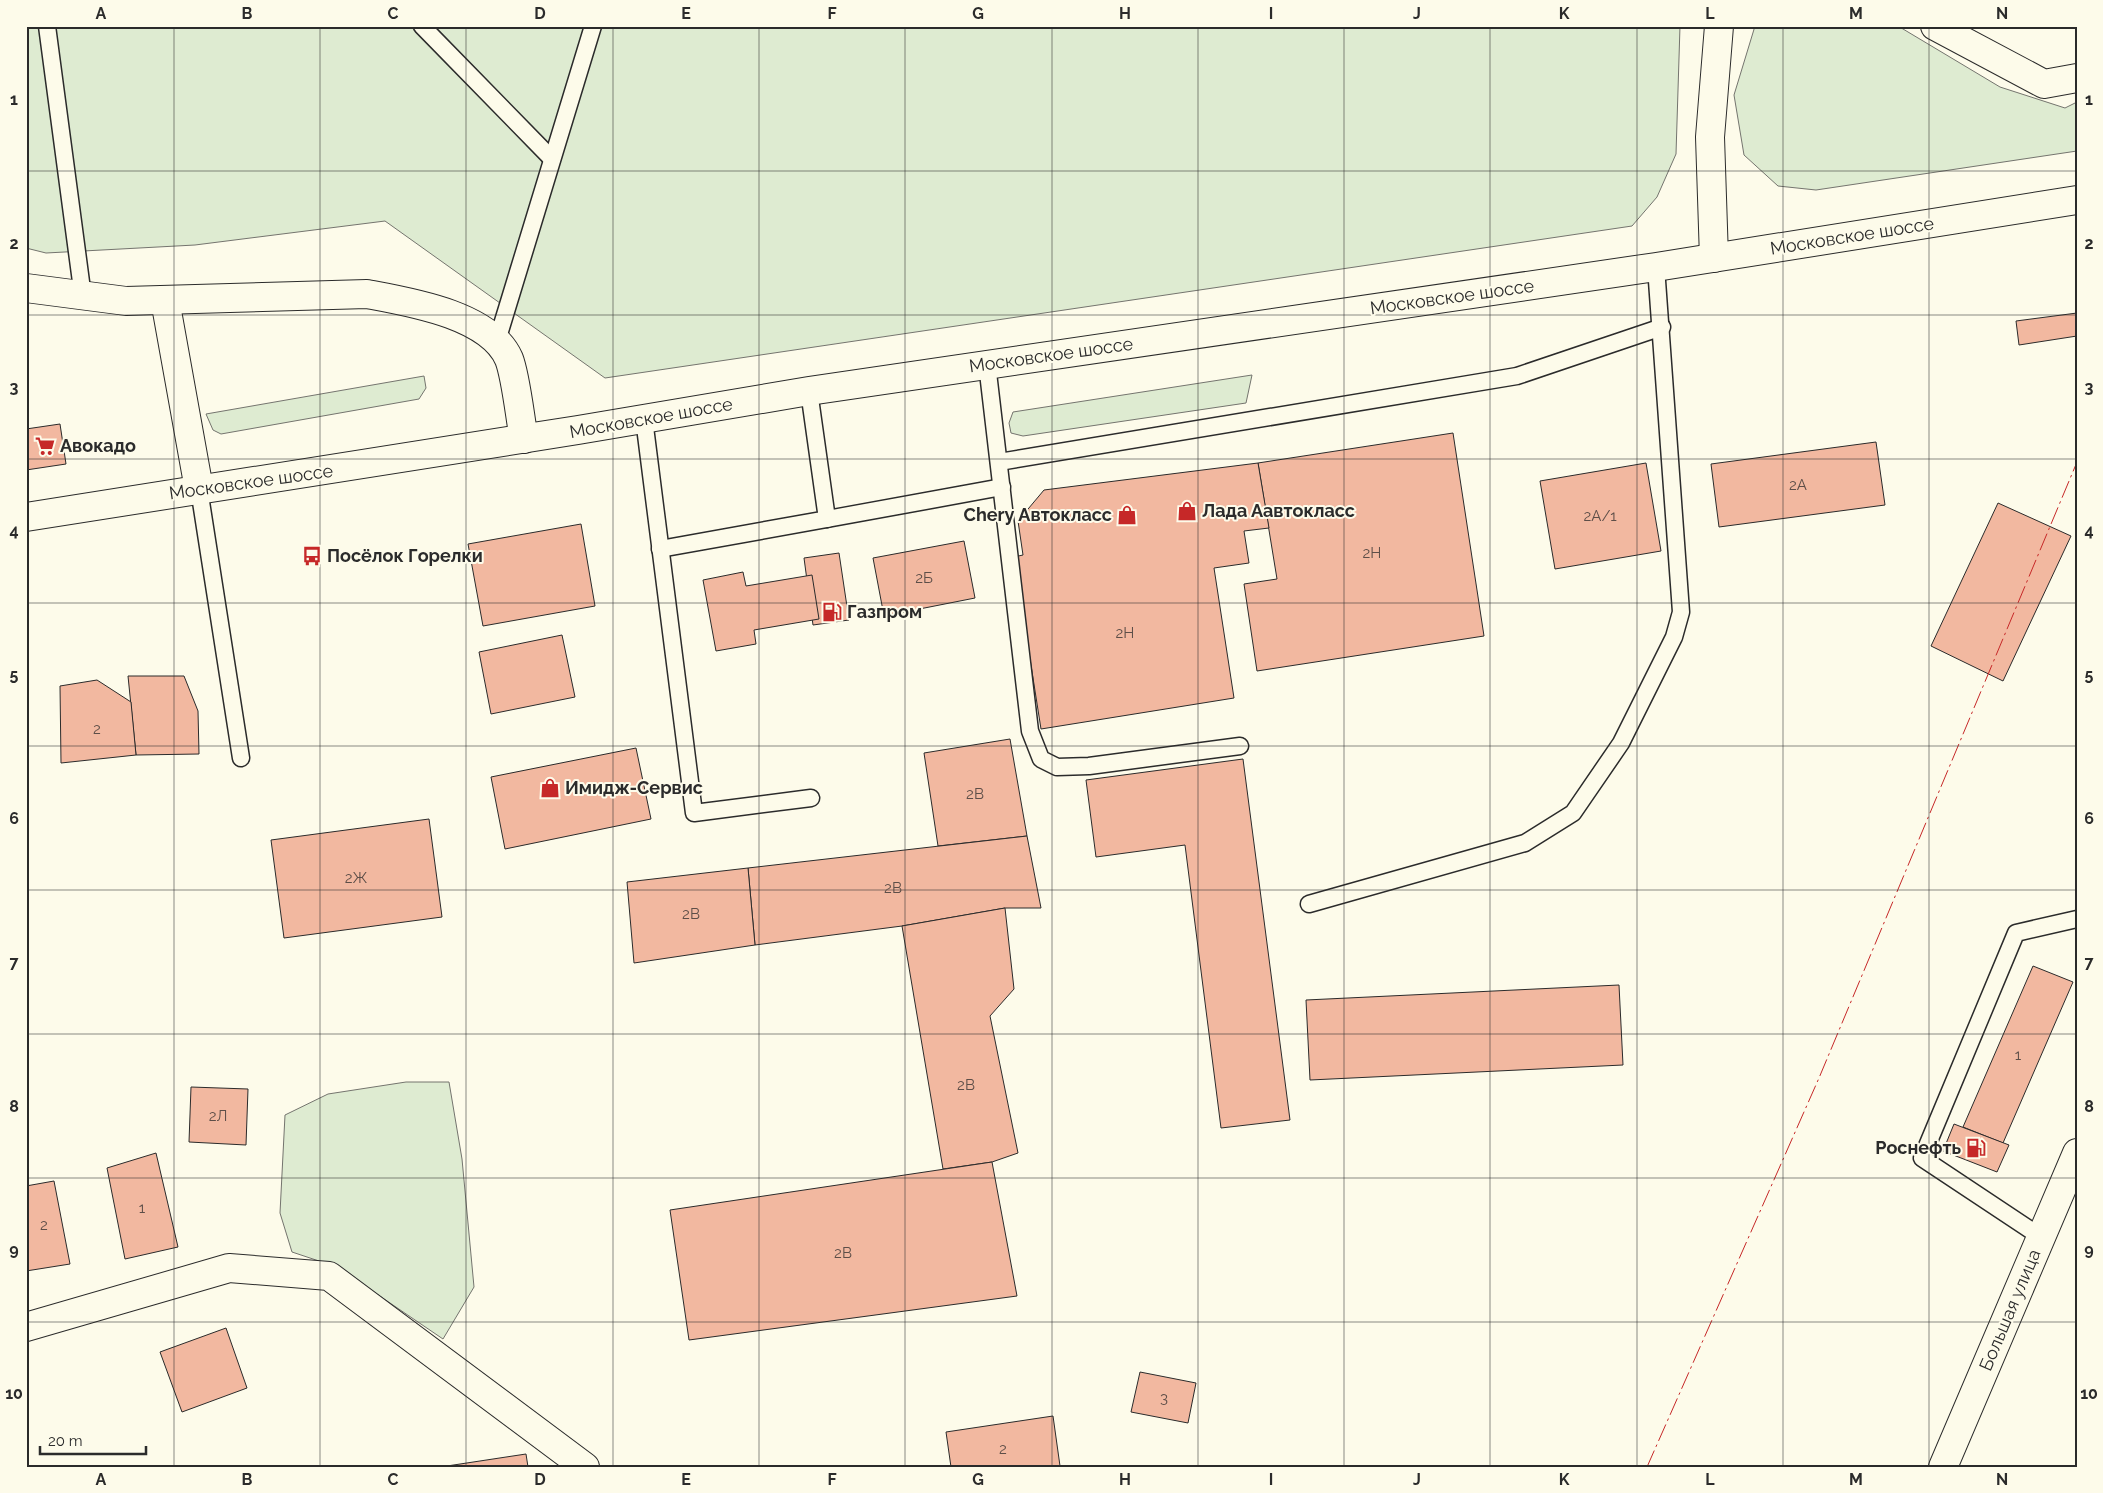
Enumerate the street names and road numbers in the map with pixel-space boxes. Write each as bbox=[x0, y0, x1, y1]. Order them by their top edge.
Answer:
street label: Московское шоссе bbox=[1769, 212, 1936, 259]
street label: Московское шоссе bbox=[1369, 275, 1536, 318]
street label: Московское шоссе bbox=[968, 333, 1135, 376]
street label: Московское шоссе bbox=[568, 393, 735, 442]
street label: Московское шоссе bbox=[168, 460, 335, 503]
street label: Большая улица bbox=[1974, 1246, 2045, 1374]

